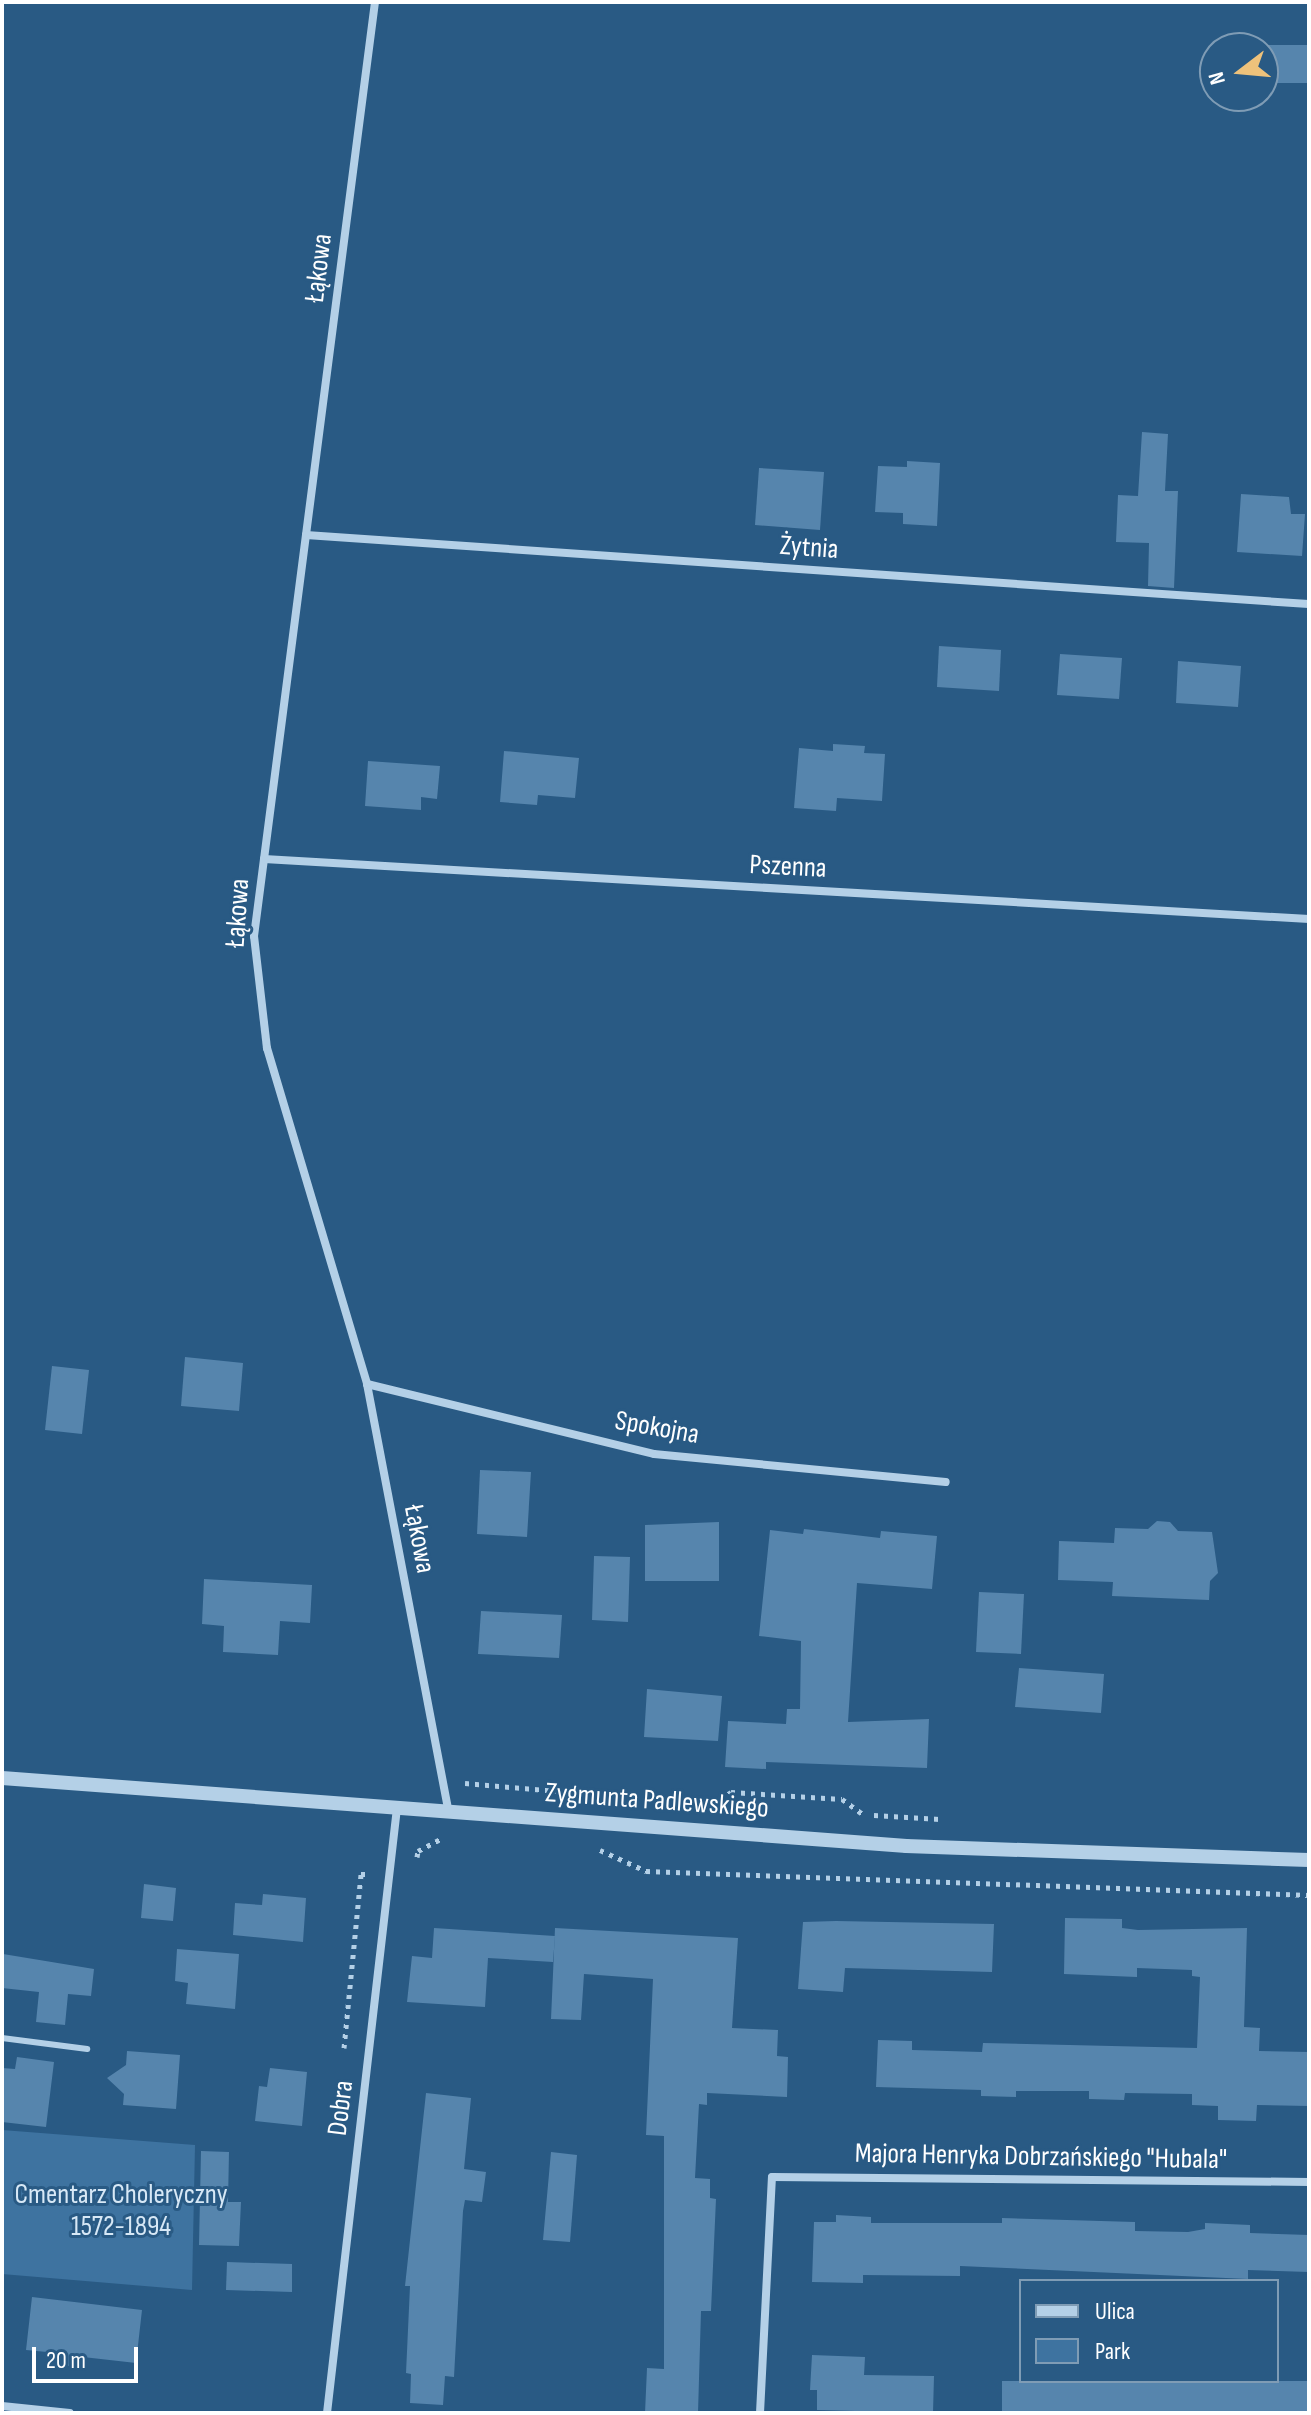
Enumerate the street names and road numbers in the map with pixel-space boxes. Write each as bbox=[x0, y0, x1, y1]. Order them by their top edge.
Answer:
street label: Łąkowa bbox=[298, 232, 340, 304]
street label: Żytnia bbox=[779, 529, 839, 567]
street label: Pszenna bbox=[749, 848, 827, 886]
street label: Łąkowa bbox=[219, 877, 257, 949]
street label: Spokojna bbox=[612, 1404, 702, 1452]
street label: Łąkowa bbox=[396, 1502, 442, 1576]
street label: Zygmunta Padlewskiego bbox=[544, 1776, 770, 1826]
street label: Dobra bbox=[321, 2078, 361, 2138]
street label: Majora Henryka Dobrzańskiego "Hubala" bbox=[855, 2137, 1227, 2177]

